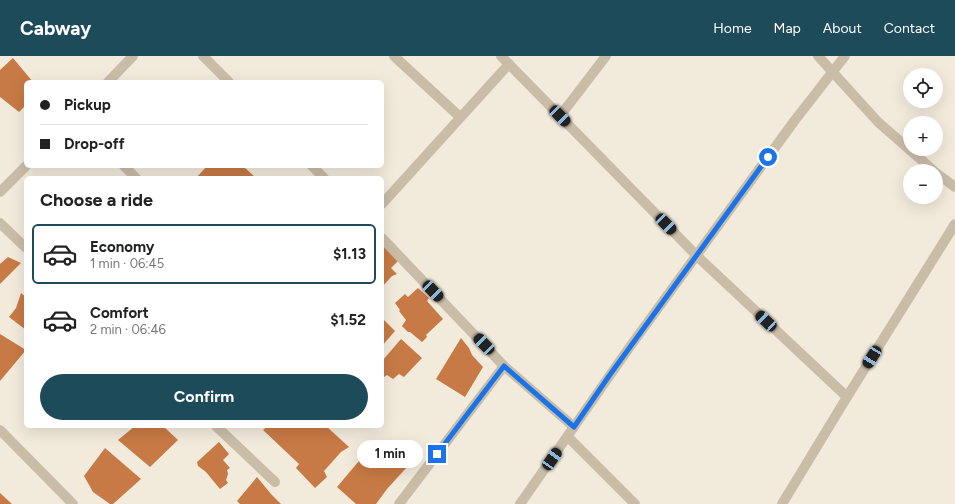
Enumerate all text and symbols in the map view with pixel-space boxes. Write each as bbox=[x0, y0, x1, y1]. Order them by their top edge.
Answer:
text: Cabway bbox=[20, 17, 91, 40]
text: Home bbox=[713, 20, 752, 37]
text: Map bbox=[774, 20, 801, 37]
text: About bbox=[823, 20, 862, 37]
text: Contact bbox=[884, 20, 935, 37]
map controls bbox=[903, 68, 943, 204]
button: locate bbox=[903, 68, 943, 108]
text: Pickup bbox=[64, 96, 111, 114]
car bbox=[547, 103, 573, 129]
button: + bbox=[903, 116, 943, 156]
text: Drop-off bbox=[64, 135, 125, 153]
route start bbox=[759, 148, 777, 166]
button: − bbox=[903, 164, 943, 204]
text: Choose a ride bbox=[40, 189, 153, 211]
car bbox=[653, 211, 679, 237]
icon: car bbox=[42, 236, 78, 272]
text: Economy bbox=[90, 238, 155, 256]
text: $1.13 bbox=[333, 245, 366, 263]
text: 1 min · 06:45 bbox=[90, 256, 164, 271]
car bbox=[420, 278, 446, 304]
icon: car bbox=[42, 302, 78, 338]
text: Comfort bbox=[90, 304, 149, 322]
car bbox=[753, 308, 779, 334]
text: $1.52 bbox=[330, 311, 366, 329]
text: 2 min · 06:46 bbox=[90, 322, 166, 337]
car bbox=[471, 331, 497, 357]
car bbox=[861, 344, 883, 370]
button: Confirm bbox=[40, 374, 368, 420]
callout: 1 min bbox=[357, 440, 423, 468]
route end bbox=[428, 445, 446, 463]
text: 1 min bbox=[375, 446, 405, 461]
car bbox=[540, 446, 564, 472]

